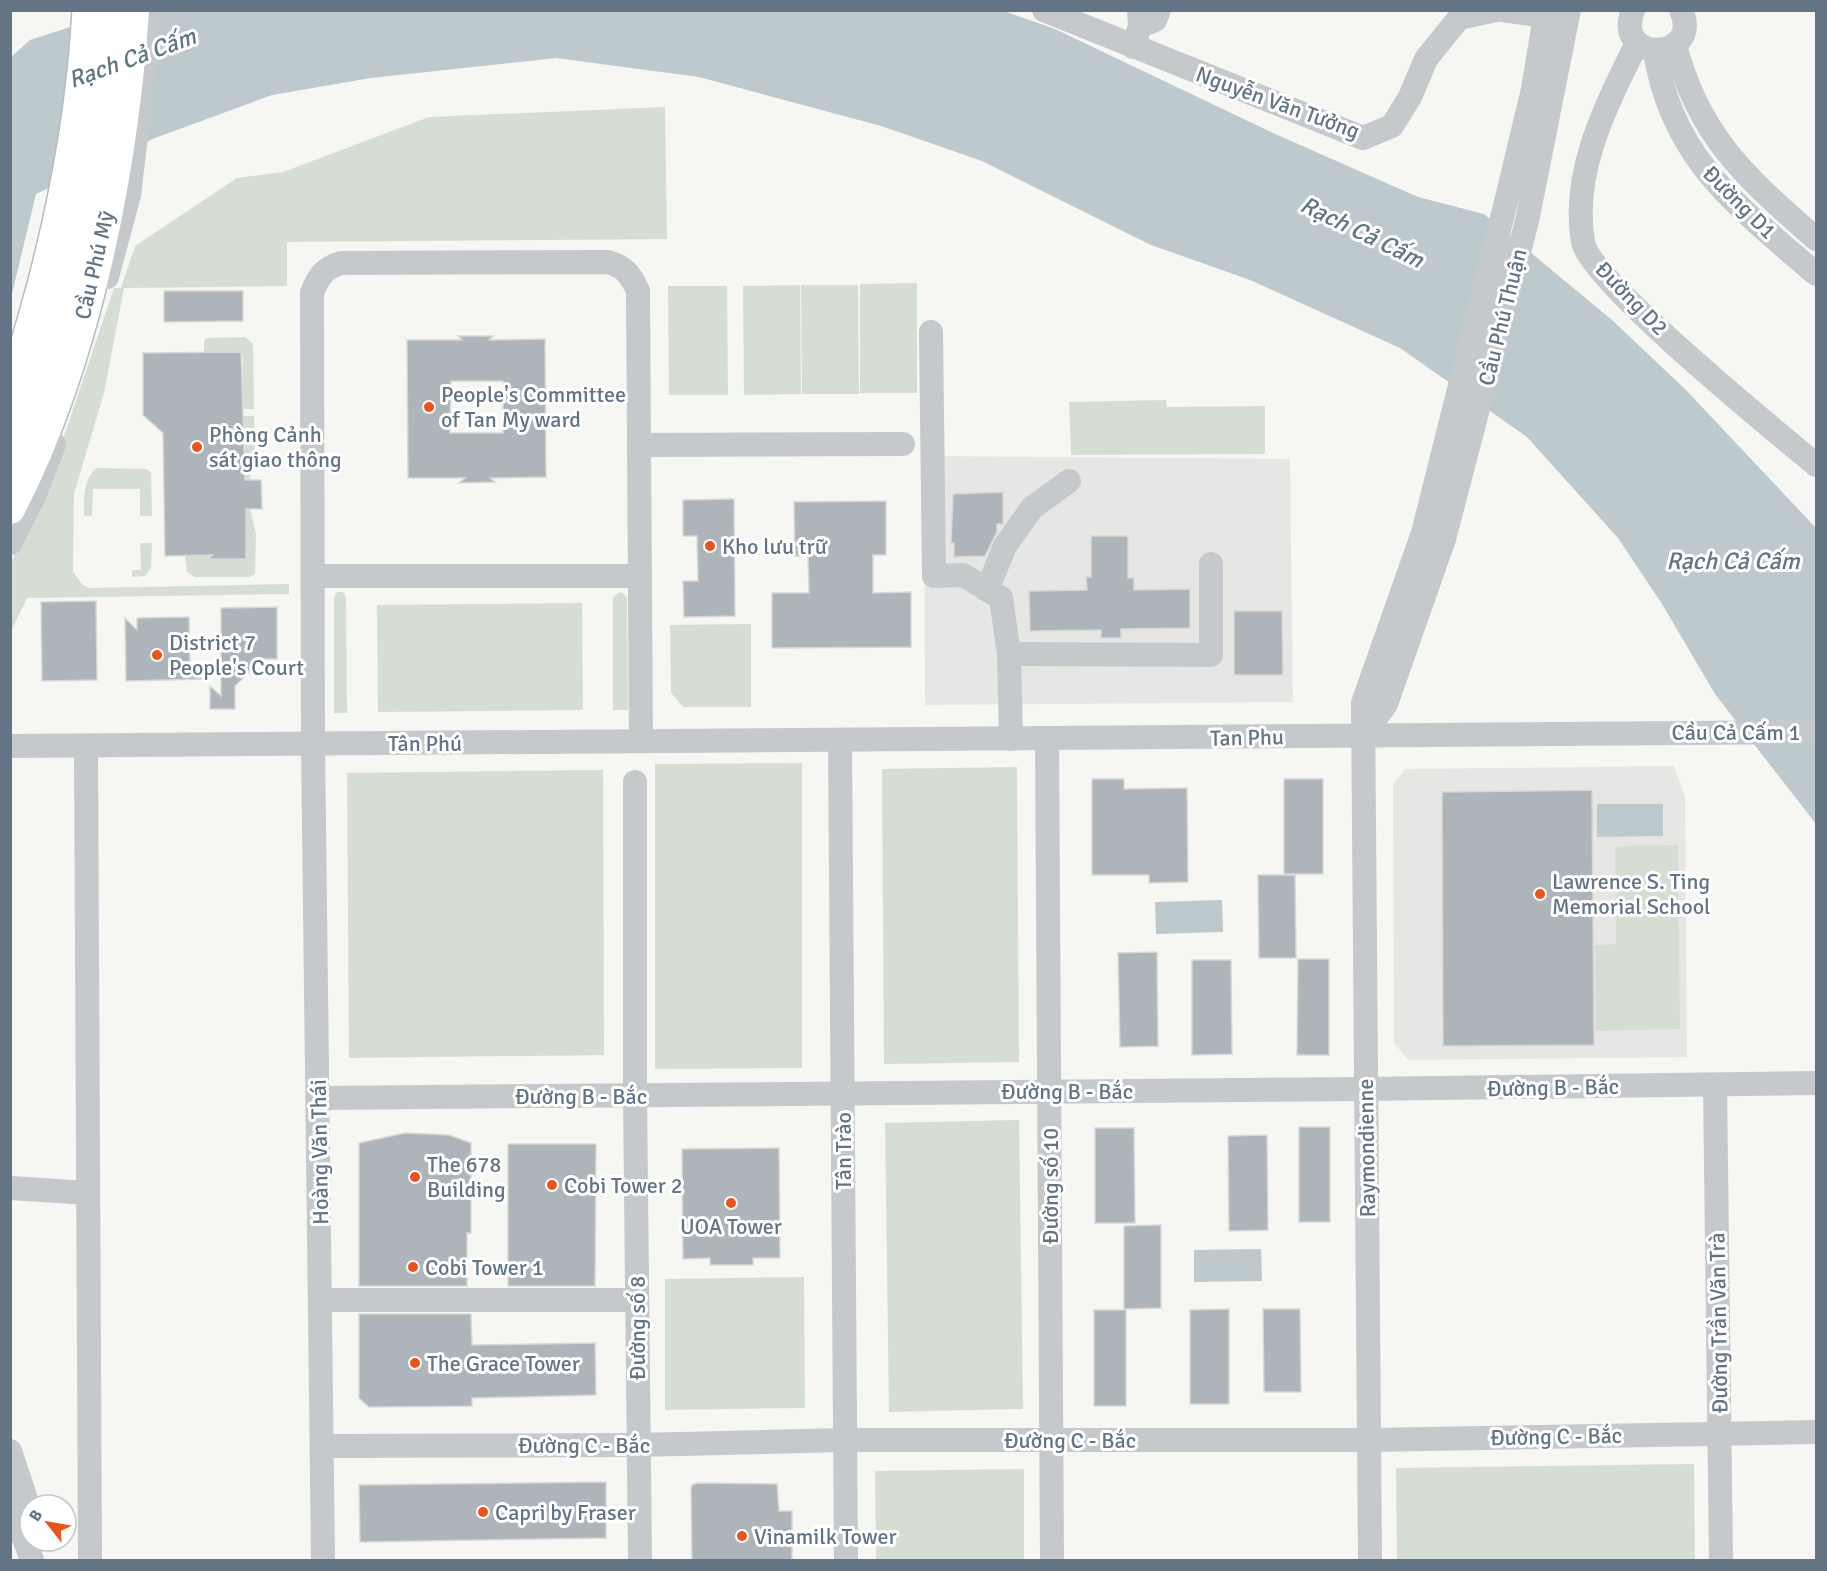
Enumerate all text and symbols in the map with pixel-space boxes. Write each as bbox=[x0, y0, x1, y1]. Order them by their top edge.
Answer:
water label: Rạch Cả Cấm bbox=[64, 21, 201, 95]
street label: Nguyễn Văn Tưởng bbox=[1192, 60, 1363, 145]
street label: Đường D1 bbox=[1697, 160, 1782, 245]
water label: Rạch Cả Cấm bbox=[1295, 189, 1429, 275]
street label: Cầu Phú Mỹ bbox=[69, 208, 120, 322]
street label: Cầu Phú Thuận bbox=[1472, 246, 1533, 389]
street label: Đường D2 bbox=[1590, 256, 1674, 341]
place label: People's Committee of Tan My ward bbox=[441, 381, 626, 433]
marker: People's Committee of Tan My ward bbox=[422, 400, 436, 414]
place label: Phòng Cảnh sát giao thông bbox=[209, 421, 342, 473]
marker: Phòng Cảnh sát giao thông bbox=[190, 440, 204, 454]
place label: Kho lưu trữ bbox=[722, 533, 828, 560]
marker: Kho lưu trữ bbox=[703, 539, 717, 553]
water label: Rạch Cả Cấm bbox=[1666, 546, 1801, 576]
place label: District 7 People's Court bbox=[169, 629, 304, 681]
marker: District 7 People's Court bbox=[150, 648, 164, 662]
street label: Cầu Cả Cấm 1 bbox=[1672, 719, 1800, 746]
street label: Tan Phu bbox=[1210, 723, 1284, 752]
street label: Tân Phú bbox=[388, 730, 462, 757]
place label: Lawrence S. Ting Memorial School bbox=[1552, 868, 1711, 920]
marker: Lawrence S. Ting Memorial School bbox=[1533, 887, 1547, 901]
street label: Đường B - Bắc bbox=[1487, 1073, 1619, 1102]
street label: Đường B - Bắc bbox=[1001, 1078, 1133, 1105]
street label: Raymondienne bbox=[1352, 1078, 1381, 1218]
street label: Hoàng Văn Thái bbox=[305, 1079, 334, 1225]
street label: Đường B - Bắc bbox=[515, 1083, 647, 1110]
street label: Tân Trào bbox=[830, 1112, 857, 1190]
street label: Đường số 10 bbox=[1037, 1128, 1064, 1244]
place label: The 678 Building bbox=[427, 1151, 506, 1203]
marker: The 678 Building bbox=[408, 1170, 422, 1184]
place label: Cobi Tower 2 bbox=[564, 1172, 683, 1199]
marker: Cobi Tower 2 bbox=[545, 1178, 559, 1192]
marker: UOA Tower bbox=[724, 1196, 738, 1210]
place label: UOA Tower bbox=[680, 1213, 782, 1240]
street label: Đường Trần Văn Trà bbox=[1703, 1232, 1734, 1414]
place label: Cobi Tower 1 bbox=[425, 1254, 544, 1281]
marker: Cobi Tower 1 bbox=[406, 1260, 420, 1274]
street label: Đường số 8 bbox=[624, 1276, 651, 1380]
place label: The Grace Tower bbox=[427, 1350, 580, 1377]
marker: The Grace Tower bbox=[408, 1356, 422, 1370]
street label: Đường C - Bắc bbox=[1490, 1422, 1622, 1451]
street label: Đường C - Bắc bbox=[1004, 1427, 1136, 1454]
street label: Đường C - Bắc bbox=[518, 1432, 650, 1459]
north arrow bbox=[18, 1493, 78, 1553]
place label: Capri by Fraser bbox=[495, 1499, 636, 1526]
marker: Capri by Fraser bbox=[476, 1505, 490, 1519]
text: B bbox=[25, 1506, 47, 1525]
place label: Vinamilk Tower bbox=[754, 1523, 897, 1550]
marker: Vinamilk Tower bbox=[735, 1529, 749, 1543]

